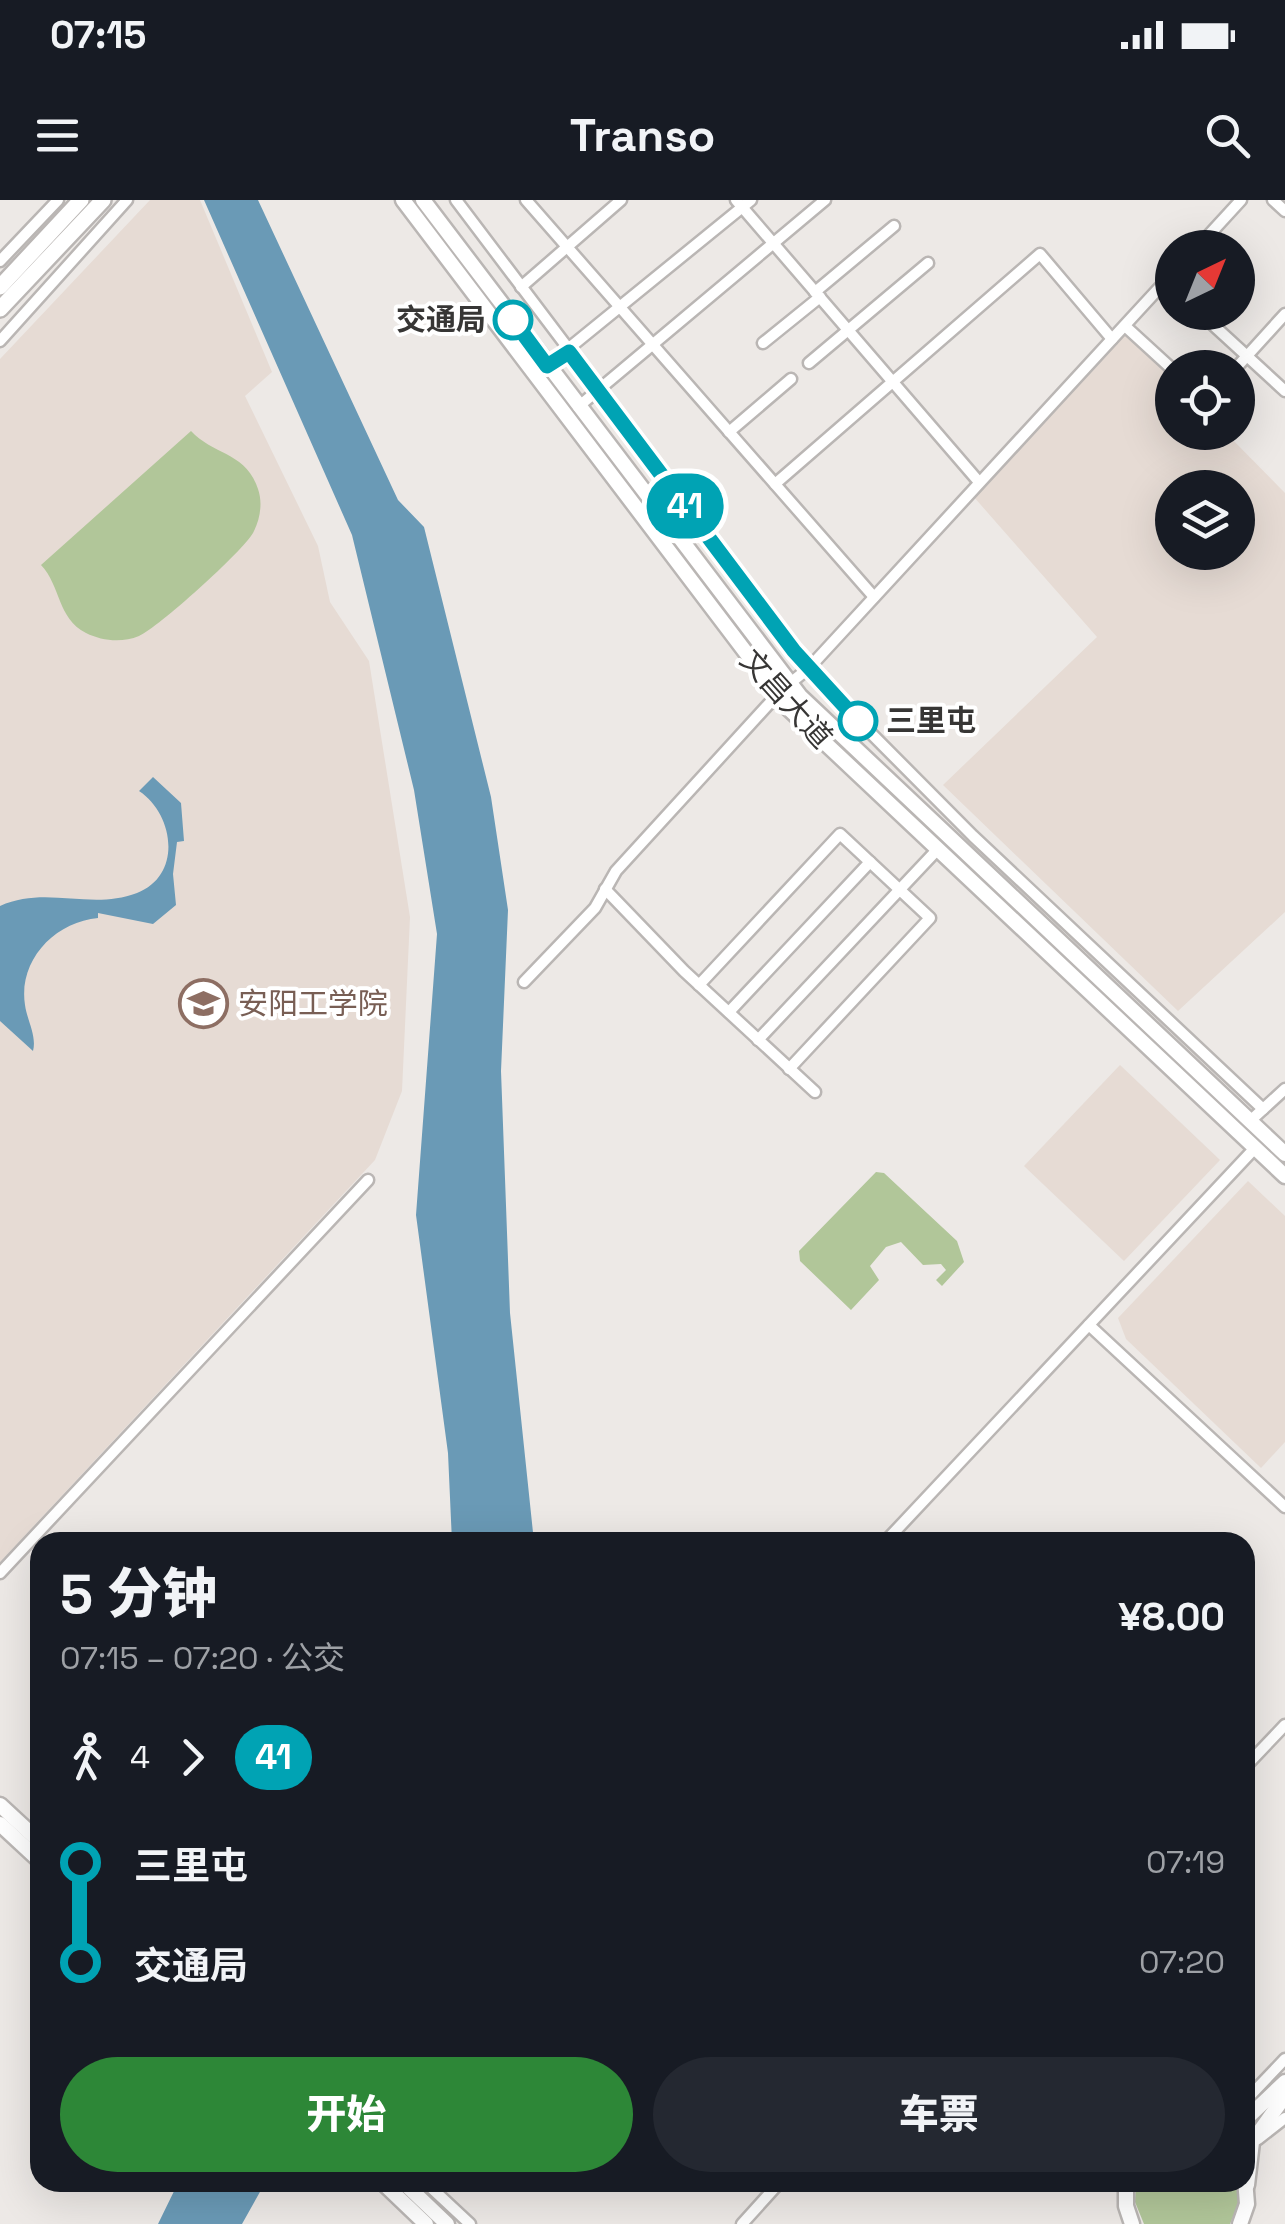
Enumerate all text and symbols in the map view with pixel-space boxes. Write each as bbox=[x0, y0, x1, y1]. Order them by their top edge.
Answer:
text: 07:15 bbox=[50, 11, 146, 59]
text: Transo bbox=[570, 107, 715, 164]
icon: menu bbox=[30, 108, 85, 163]
icon: search bbox=[1200, 108, 1255, 163]
north arrow bbox=[1155, 230, 1255, 330]
map controls bbox=[1155, 230, 1255, 570]
place label: 交通局 bbox=[396, 300, 486, 339]
marker: 交通局 bbox=[494, 301, 532, 339]
button: locate bbox=[1155, 350, 1255, 450]
button: layers bbox=[1155, 470, 1255, 570]
line badge: 41 bbox=[640, 474, 730, 538]
text: 41 bbox=[667, 484, 703, 528]
street label: 文昌大道 bbox=[732, 641, 841, 756]
place label: 三里屯 bbox=[886, 701, 976, 740]
marker: 三里屯 bbox=[839, 702, 877, 740]
school or university icon: 安阳工学院 bbox=[177, 978, 229, 1030]
place label: 安阳工学院 bbox=[238, 984, 388, 1023]
text: 5 分钟 bbox=[60, 1559, 217, 1629]
text: ¥8.00 bbox=[1119, 1593, 1225, 1641]
text: 07:15 – 07:20 · 公交 bbox=[60, 1638, 345, 1678]
icon: walk bbox=[60, 1730, 115, 1785]
icon: forward bbox=[165, 1730, 220, 1785]
text: 41 bbox=[255, 1735, 292, 1779]
text: 4 bbox=[130, 1737, 150, 1777]
text: 三里屯 bbox=[134, 1842, 248, 1890]
text: 07:19 bbox=[1146, 1842, 1225, 1882]
text: 交通局 bbox=[134, 1942, 248, 1990]
text: 07:20 bbox=[1139, 1942, 1225, 1982]
button: 开始 bbox=[60, 2057, 633, 2172]
button: 车票 bbox=[653, 2057, 1225, 2172]

